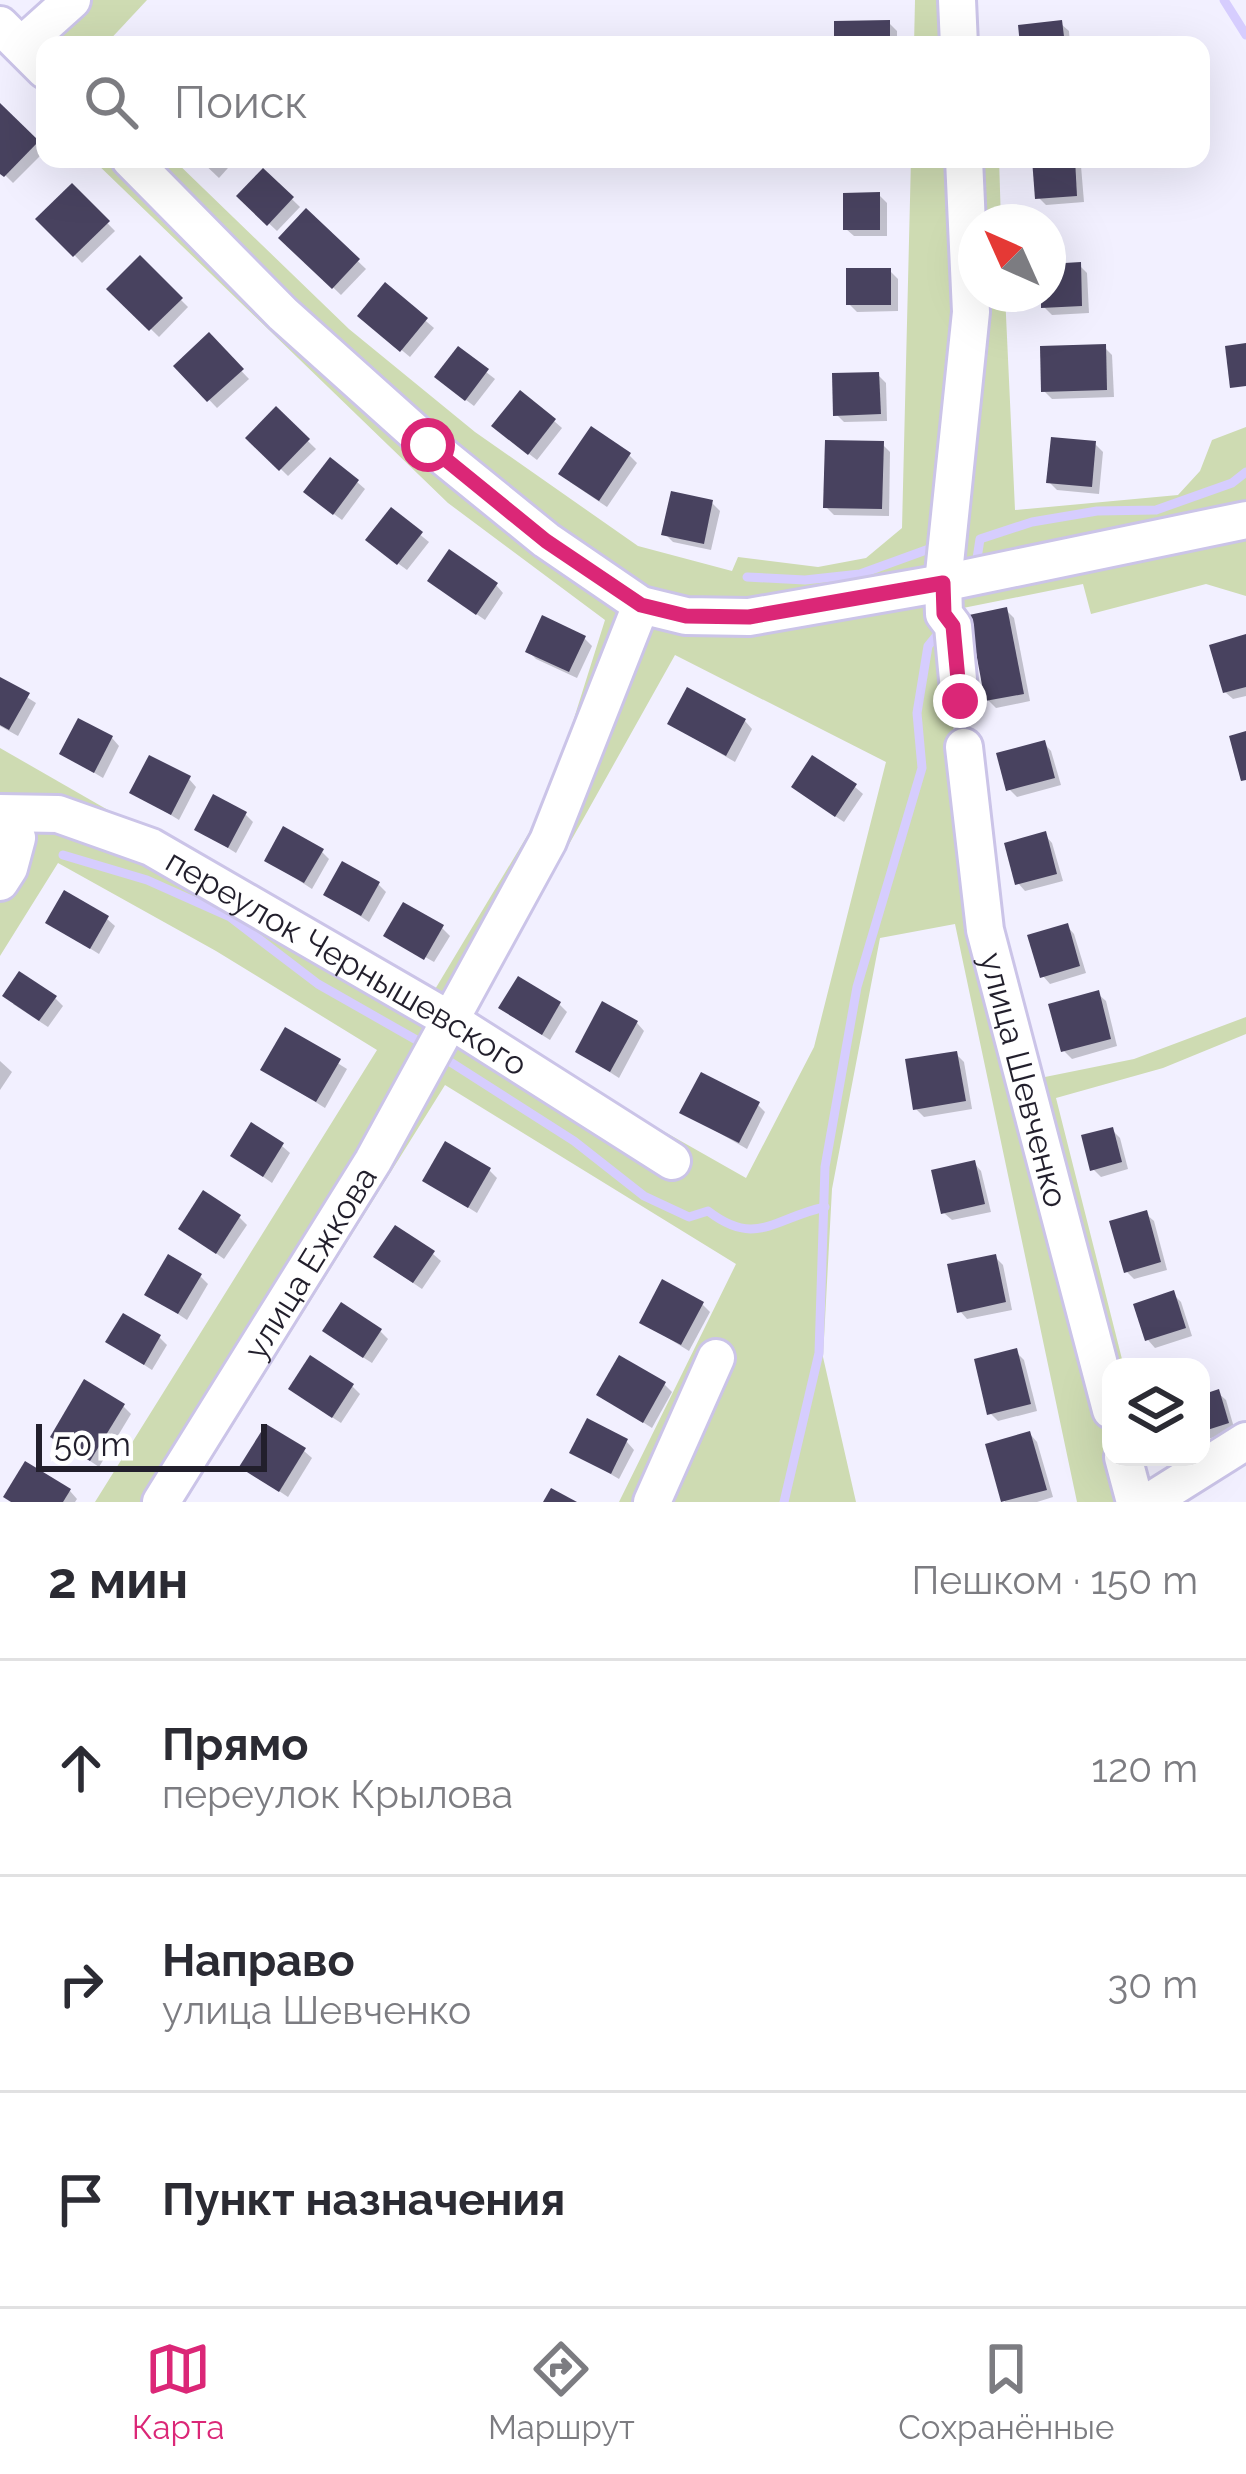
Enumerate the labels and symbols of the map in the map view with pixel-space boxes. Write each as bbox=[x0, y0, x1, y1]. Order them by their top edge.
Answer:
north arrow bbox=[958, 204, 1066, 312]
route start bbox=[401, 418, 455, 472]
route end bbox=[933, 674, 987, 728]
street label: переулок Чернышевского bbox=[160, 841, 535, 1084]
street label: улица Шевченко bbox=[972, 948, 1076, 1211]
street label: улица Ежкова bbox=[235, 1159, 384, 1366]
scale bar bbox=[36, 1418, 267, 1471]

